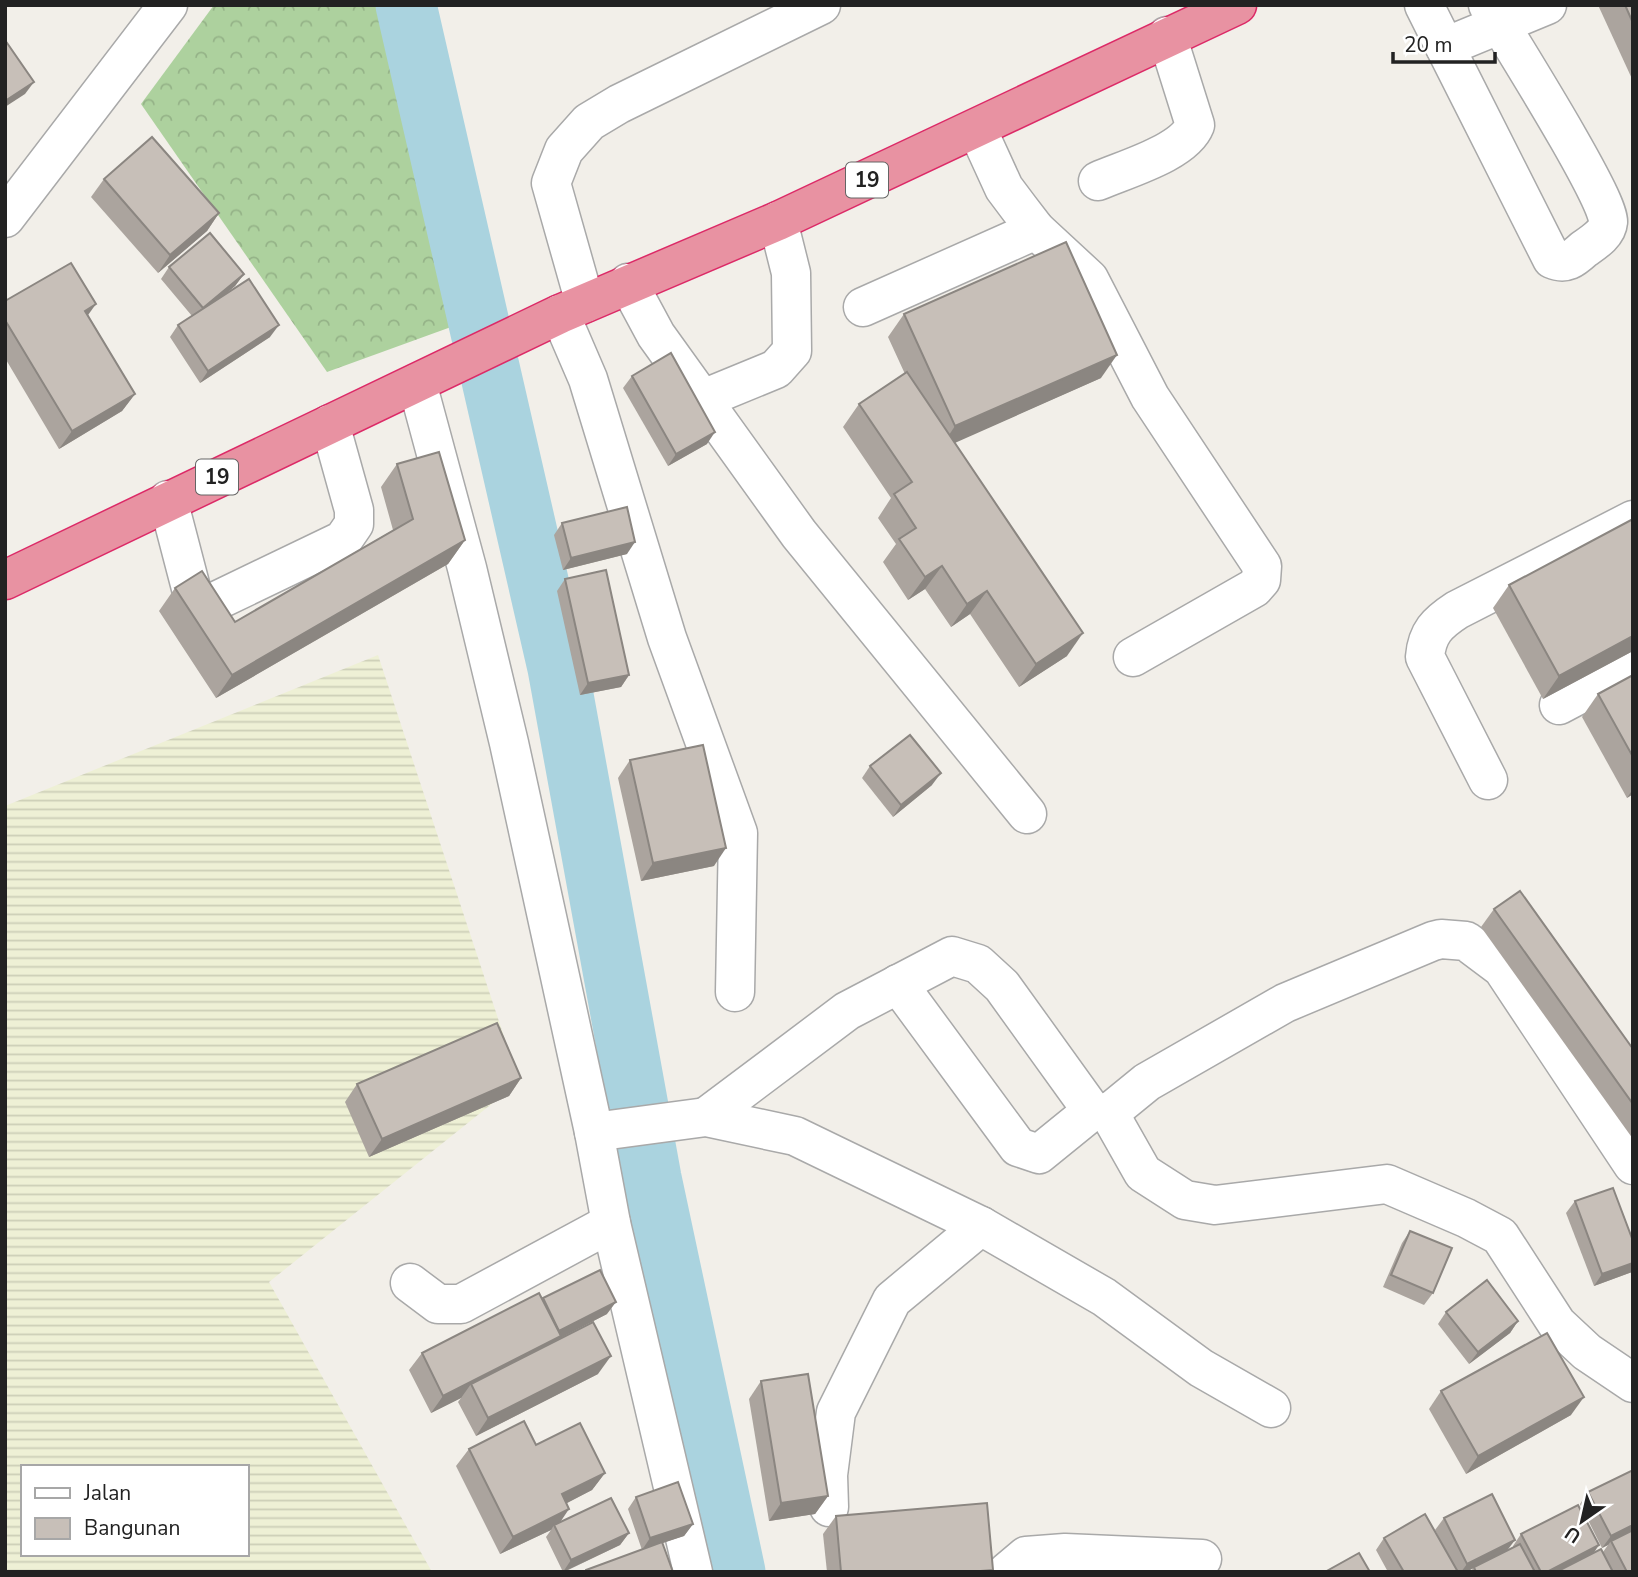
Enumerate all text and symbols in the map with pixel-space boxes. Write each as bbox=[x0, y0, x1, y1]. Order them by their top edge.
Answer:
scale bar bbox=[1393, 21, 1494, 65]
text: 20 m bbox=[1404, 31, 1453, 59]
road number: 19 bbox=[846, 162, 888, 198]
road number: 19 bbox=[196, 460, 238, 494]
legend bbox=[21, 1465, 248, 1556]
text: Jalan bbox=[83, 1479, 131, 1507]
north arrow bbox=[1547, 1486, 1617, 1556]
text: Bangunan bbox=[84, 1514, 180, 1542]
text: U bbox=[1560, 1520, 1586, 1549]

